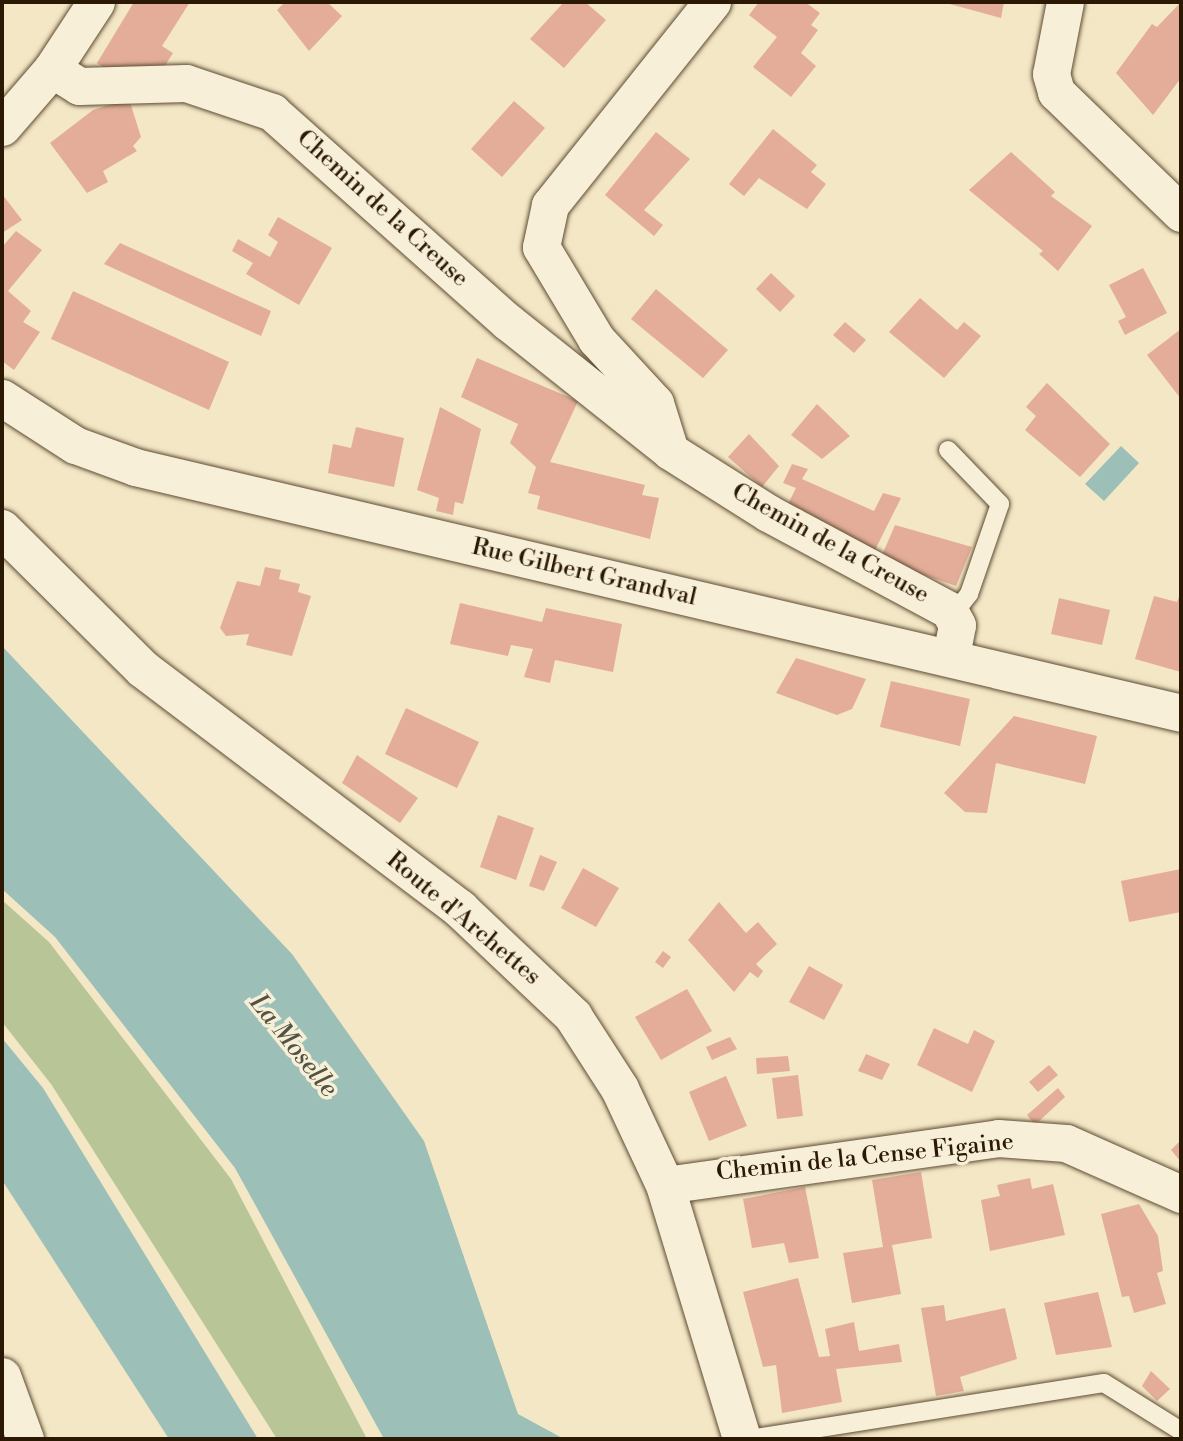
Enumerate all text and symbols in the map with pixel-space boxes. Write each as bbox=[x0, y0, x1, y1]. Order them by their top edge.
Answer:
street label: Chemin de la Creuse bbox=[290, 124, 474, 294]
street label: Chemin de la Creuse bbox=[726, 478, 934, 610]
street label: Rue Gilbert Grandval bbox=[469, 533, 699, 613]
street label: Route d'Archettes bbox=[380, 846, 546, 992]
water label: La Moselle bbox=[242, 989, 344, 1103]
street label: Chemin de la Cense Figaine bbox=[715, 1128, 1015, 1188]

